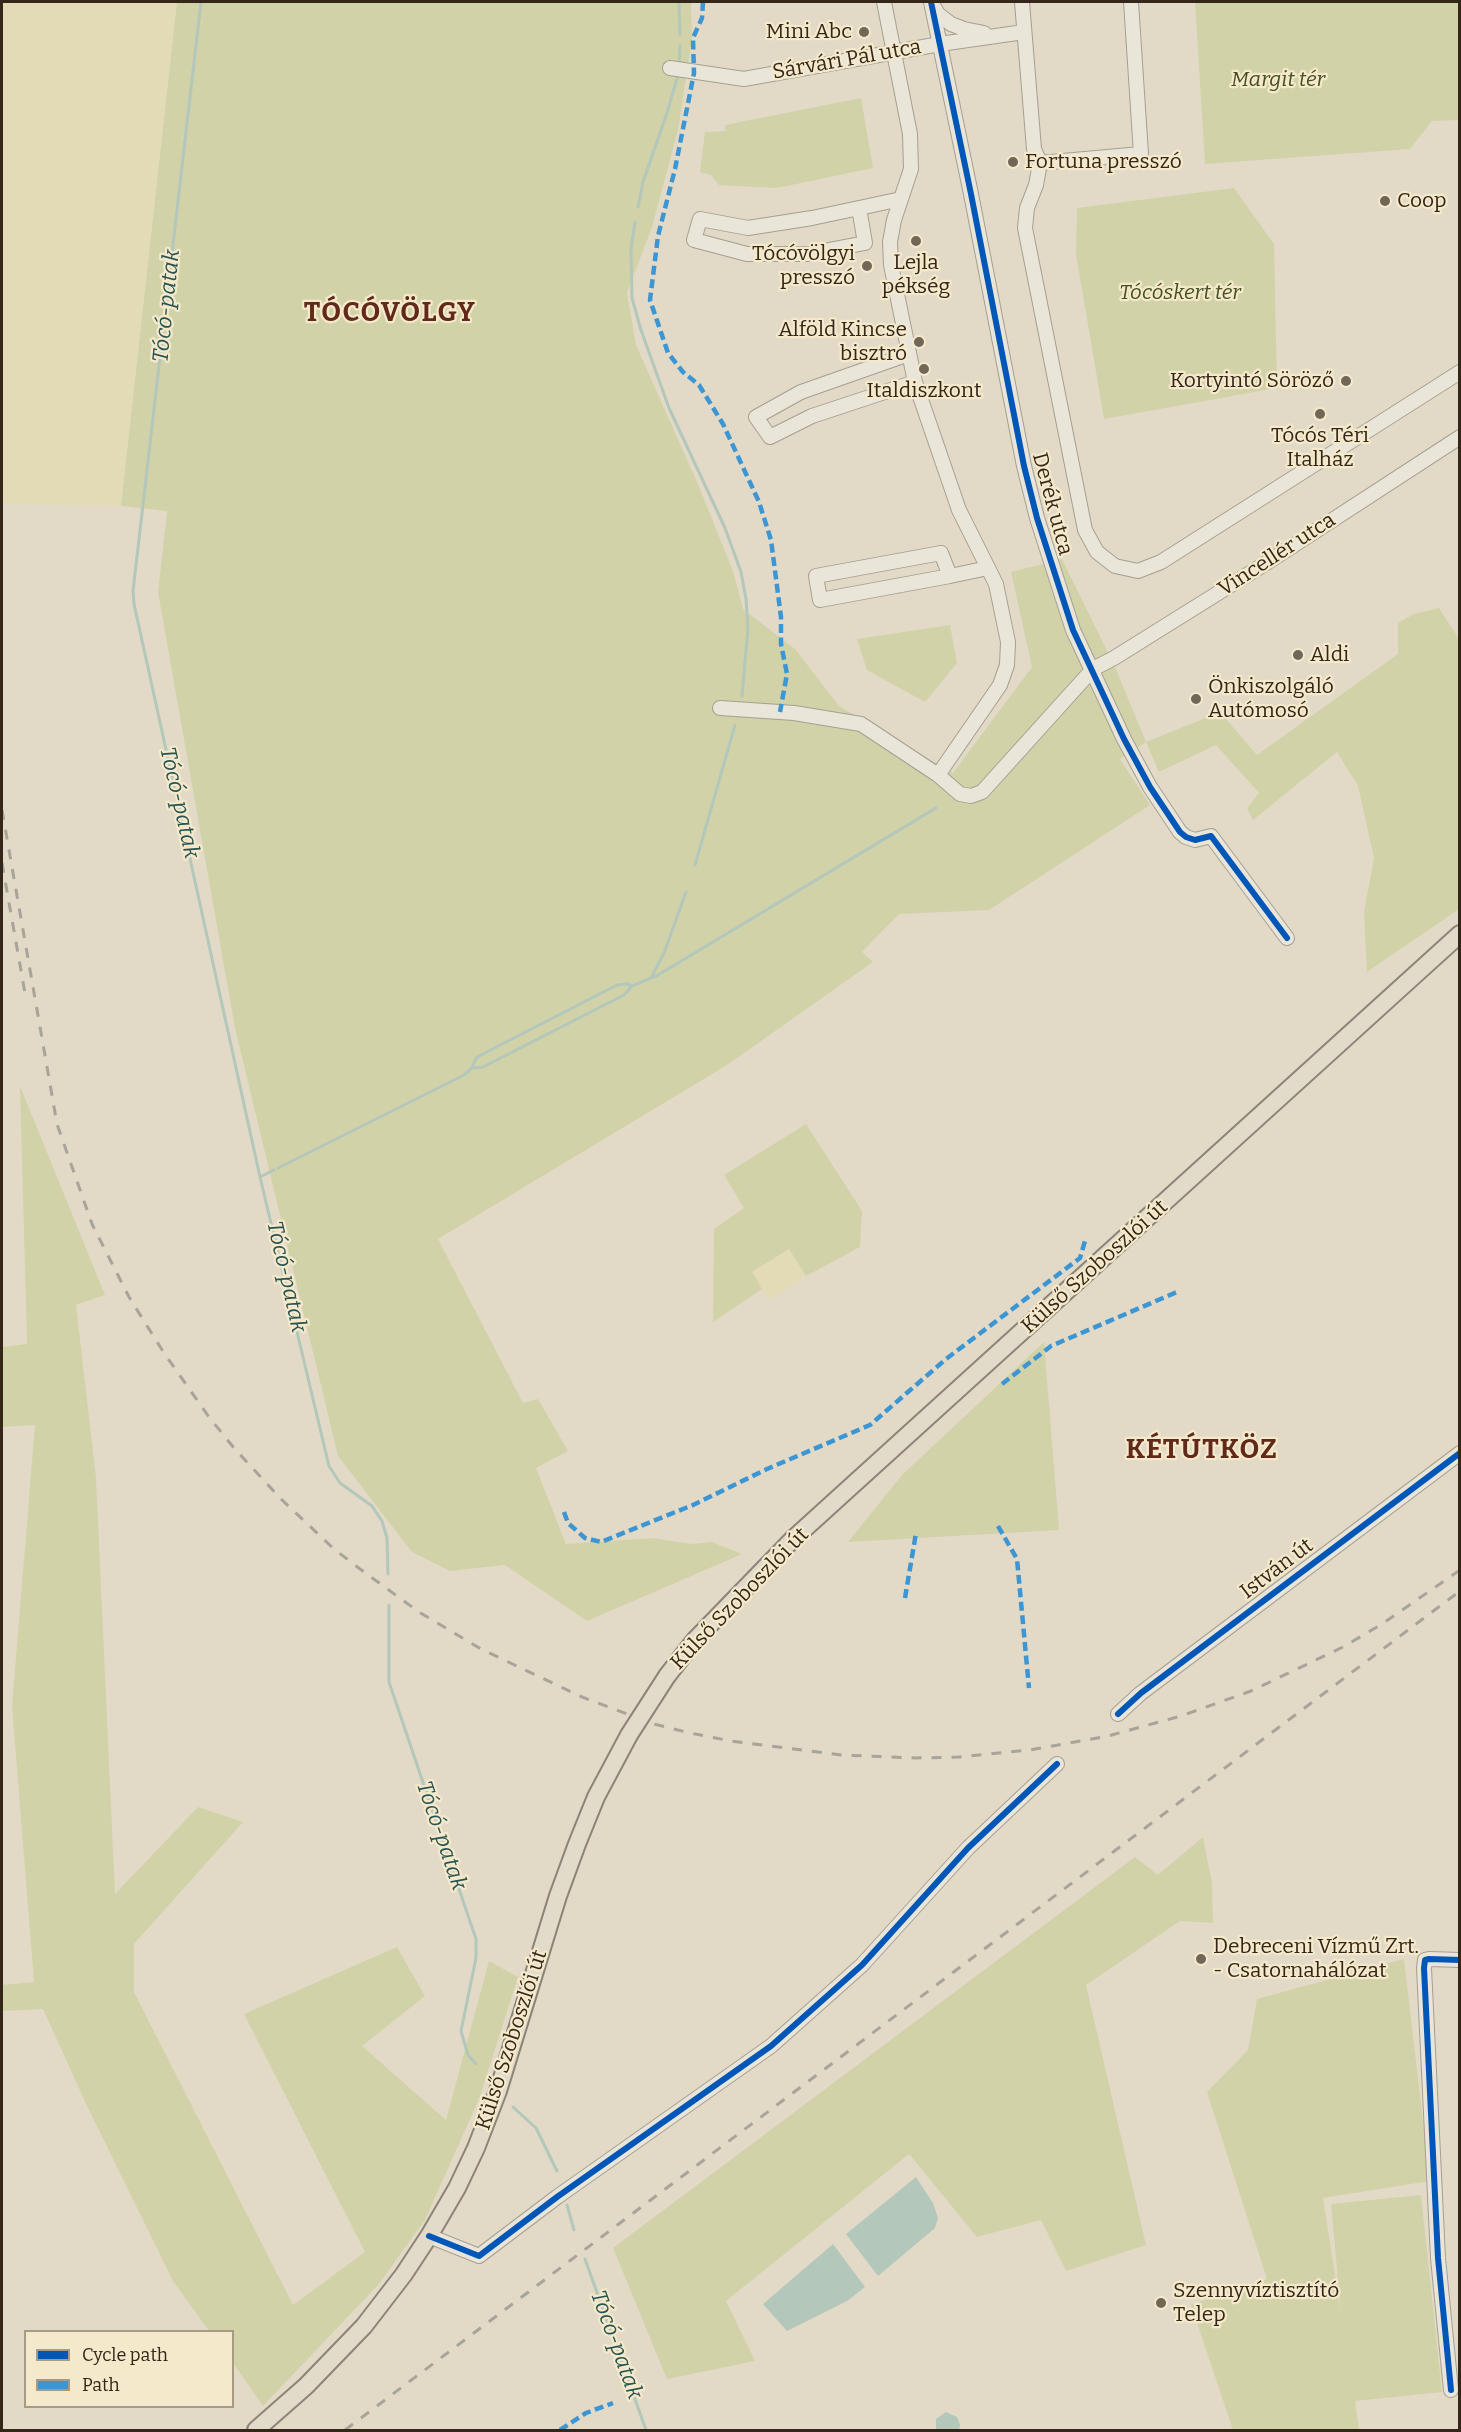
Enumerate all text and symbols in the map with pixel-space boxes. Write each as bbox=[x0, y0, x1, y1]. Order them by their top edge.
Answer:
place label: Mini Abc bbox=[766, 19, 852, 45]
marker: Mini Abc bbox=[857, 25, 871, 39]
street label: Sárvári Pál utca bbox=[771, 35, 923, 85]
park label: Margit tér bbox=[1231, 67, 1325, 93]
place label: Fortuna presszó bbox=[1025, 149, 1182, 175]
marker: Fortuna presszó bbox=[1006, 155, 1020, 169]
place label: Coop bbox=[1397, 188, 1447, 214]
marker: Coop bbox=[1378, 194, 1392, 208]
marker: Lejla pékség bbox=[909, 234, 923, 248]
place label: Tócóvölgyi presszó bbox=[752, 241, 855, 291]
water label: Tócó-patak bbox=[148, 248, 186, 364]
place label: Lejla pékség bbox=[882, 250, 950, 300]
marker: Tócóvölgyi presszó bbox=[860, 259, 874, 273]
park label: Tócóskert tér bbox=[1119, 280, 1241, 306]
district label: TÓCÓVÖLGY bbox=[304, 297, 476, 329]
place label: Alföld Kincse bisztró bbox=[778, 317, 907, 367]
marker: Alföld Kincse bisztró bbox=[912, 335, 926, 349]
marker: Italdiszkont bbox=[917, 362, 931, 376]
place label: Kortyintó Söröző bbox=[1170, 368, 1334, 394]
marker: Kortyintó Söröző bbox=[1339, 374, 1353, 388]
place label: Italdiszkont bbox=[866, 378, 982, 404]
marker: Tócós Téri Italház bbox=[1313, 407, 1327, 421]
place label: Tócós Téri Italház bbox=[1271, 423, 1369, 473]
street label: Derék utca bbox=[1026, 450, 1078, 558]
street label: Vincellér utca bbox=[1214, 508, 1340, 602]
place label: Aldi bbox=[1310, 642, 1349, 668]
marker: Aldi bbox=[1291, 648, 1305, 662]
place label: Önkiszolgáló Autómosó bbox=[1208, 674, 1334, 724]
marker: Önkiszolgáló Autómosó bbox=[1189, 692, 1203, 706]
water label: Tócó-patak bbox=[153, 745, 205, 861]
street label: Külső Szoboszlói út bbox=[1017, 1195, 1173, 1339]
water label: Tócó-patak bbox=[260, 1219, 312, 1335]
district label: KÉTÚTKÖZ bbox=[1126, 1434, 1278, 1466]
street label: Külső Szoboszlói út bbox=[666, 1523, 814, 1675]
street label: István út bbox=[1236, 1533, 1318, 1605]
water label: Tócó-patak bbox=[410, 1778, 472, 1894]
place label: Debreceni Vízmű Zrt. - Csatornahálózat bbox=[1213, 1934, 1419, 1984]
street label: Külső Szoboszlói út bbox=[471, 1947, 553, 2133]
marker: Debreceni Vízmű Zrt. - Csatornahálózat bbox=[1194, 1952, 1208, 1966]
place label: Szennyvíztisztító Telep bbox=[1173, 2278, 1339, 2328]
water label: Tócó-patak bbox=[584, 2287, 648, 2403]
marker: Szennyvíztisztító Telep bbox=[1154, 2296, 1168, 2310]
legend bbox=[24, 2330, 234, 2408]
text: Cycle path bbox=[82, 2344, 168, 2366]
text: Path bbox=[82, 2374, 120, 2396]

